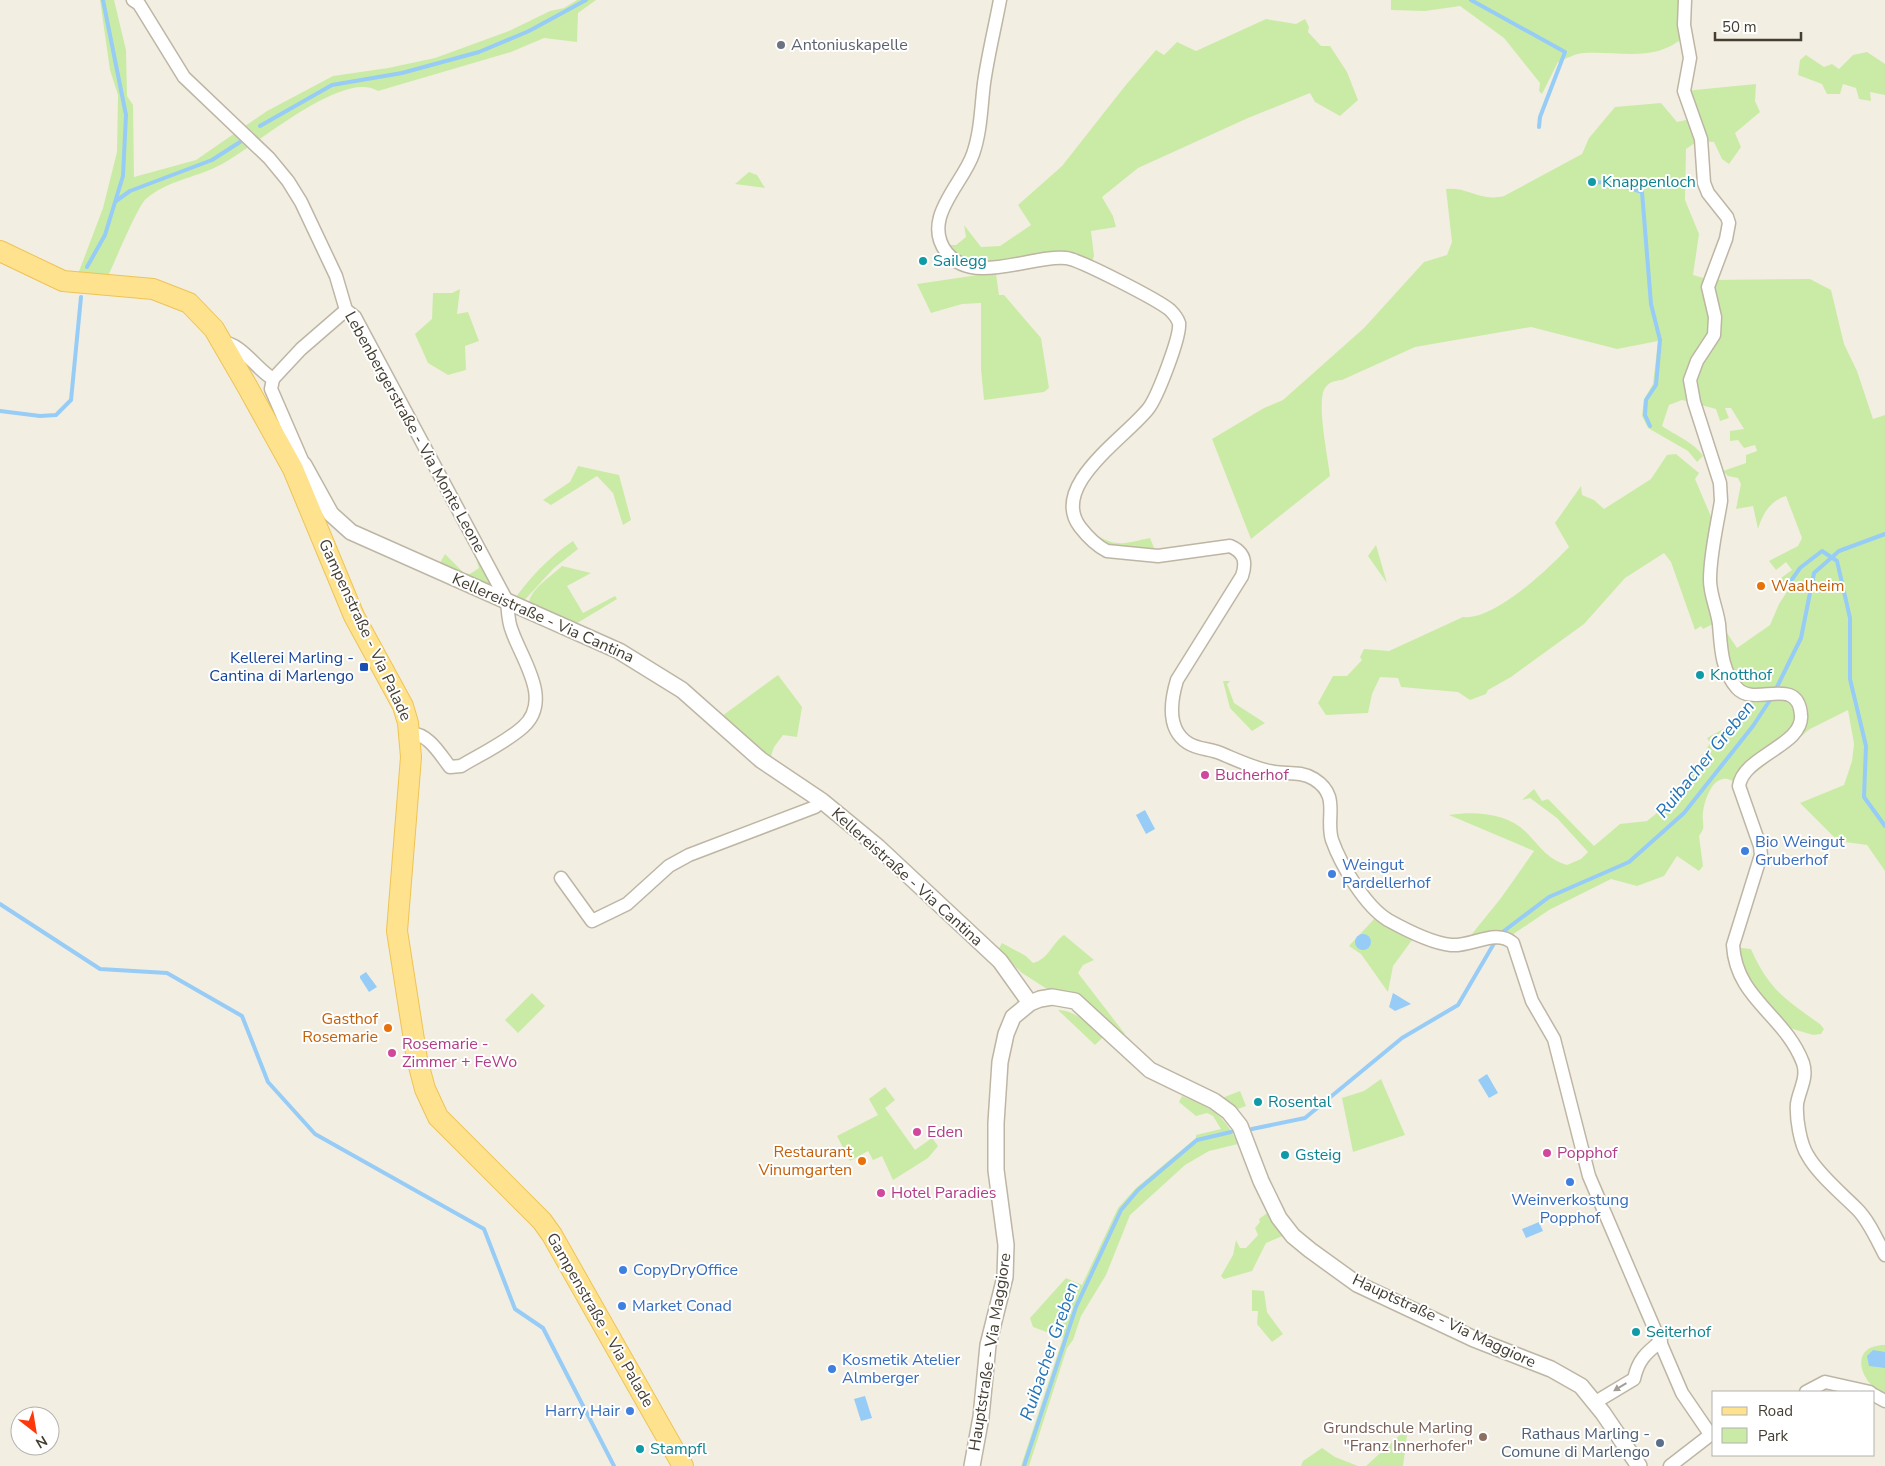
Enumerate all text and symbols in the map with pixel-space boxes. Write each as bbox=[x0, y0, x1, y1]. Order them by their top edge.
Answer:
scale bar bbox=[1715, 10, 1801, 42]
text: 50 m bbox=[1722, 17, 1757, 37]
place label: Antoniuskapelle bbox=[791, 34, 908, 56]
marker: Antoniuskapelle bbox=[775, 39, 787, 51]
place label: Knappenloch bbox=[1602, 171, 1696, 193]
marker: Knappenloch bbox=[1586, 176, 1598, 188]
place label: Sailegg bbox=[933, 250, 987, 272]
marker: Sailegg bbox=[917, 255, 929, 267]
street label: Lebenbergerstraße - Via Monte Leone bbox=[339, 307, 491, 557]
street label: Gampenstraße - Via Palade bbox=[313, 536, 417, 724]
street label: Kellereistraße - Via Cantina bbox=[449, 568, 637, 668]
place label: Waalheim bbox=[1771, 575, 1844, 597]
marker: Waalheim bbox=[1755, 580, 1767, 592]
place label: Kellerei Marling - Cantina di Marlengo bbox=[209, 647, 354, 687]
marker: Kellerei Marling - Cantina di Marlengo bbox=[358, 661, 370, 673]
place label: Knotthof bbox=[1710, 664, 1773, 686]
marker: Knotthof bbox=[1694, 669, 1706, 681]
water label: Ruibacher Greben bbox=[1650, 695, 1760, 823]
place label: Bucherhof bbox=[1215, 764, 1289, 786]
marker: Bucherhof bbox=[1199, 769, 1211, 781]
street label: Kellereistraße - Via Cantina bbox=[826, 803, 988, 951]
place label: Bio Weingut Gruberhof bbox=[1755, 831, 1845, 871]
marker: Bio Weingut Gruberhof bbox=[1739, 845, 1751, 857]
place label: Weingut Pardellerhof bbox=[1342, 854, 1431, 894]
marker: Weingut Pardellerhof bbox=[1326, 868, 1338, 880]
place label: Gasthof Rosemarie bbox=[302, 1008, 379, 1048]
marker: Gasthof Rosemarie bbox=[382, 1022, 394, 1034]
place label: Rosemarie - Zimmer + FeWo bbox=[402, 1033, 517, 1073]
marker: Rosemarie - Zimmer + FeWo bbox=[386, 1047, 398, 1059]
place label: Rosental bbox=[1268, 1091, 1332, 1113]
marker: Rosental bbox=[1252, 1096, 1264, 1108]
place label: Eden bbox=[927, 1121, 963, 1143]
marker: Eden bbox=[911, 1126, 923, 1138]
place label: Restaurant Vinumgarten bbox=[757, 1141, 852, 1181]
place label: Popphof bbox=[1557, 1142, 1618, 1164]
place label: Gsteig bbox=[1295, 1144, 1341, 1166]
marker: Popphof bbox=[1541, 1147, 1553, 1159]
marker: Gsteig bbox=[1279, 1149, 1291, 1161]
marker: Restaurant Vinumgarten bbox=[856, 1155, 868, 1167]
marker: Weinverkostung Popphof bbox=[1564, 1176, 1576, 1188]
place label: Hotel Paradies bbox=[891, 1182, 996, 1204]
marker: Hotel Paradies bbox=[875, 1187, 887, 1199]
place label: Weinverkostung Popphof bbox=[1511, 1189, 1629, 1229]
street label: Gampenstraße - Via Palade bbox=[541, 1229, 659, 1411]
street label: Hauptstraße - Via Maggiore bbox=[963, 1251, 1017, 1453]
place label: CopyDryOffice bbox=[633, 1259, 738, 1281]
marker: CopyDryOffice bbox=[617, 1264, 629, 1276]
street label: Hauptstraße - Via Maggiore bbox=[1349, 1269, 1539, 1373]
water label: Ruibacher Greben bbox=[1014, 1279, 1084, 1423]
place label: Market Conad bbox=[632, 1295, 732, 1317]
marker: Market Conad bbox=[616, 1300, 628, 1312]
place label: Seiterhof bbox=[1646, 1321, 1712, 1343]
marker: Seiterhof bbox=[1630, 1326, 1642, 1338]
place label: Kosmetik Atelier Almberger bbox=[842, 1349, 960, 1389]
marker: Kosmetik Atelier Almberger bbox=[826, 1363, 838, 1375]
one-way arrow bbox=[1613, 1383, 1626, 1392]
legend bbox=[1712, 1391, 1875, 1456]
place label: Harry Hair bbox=[545, 1400, 620, 1422]
text: Road bbox=[1758, 1401, 1793, 1421]
marker: Harry Hair bbox=[624, 1405, 636, 1417]
north arrow bbox=[10, 1406, 60, 1456]
place label: Grundschule Marling "Franz Innerhofer" bbox=[1323, 1417, 1473, 1457]
place label: Rathaus Marling - Comune di Marlengo bbox=[1501, 1423, 1650, 1463]
text: Park bbox=[1758, 1426, 1788, 1446]
text: N bbox=[32, 1431, 51, 1453]
marker: Grundschule Marling "Franz Innerhofer" bbox=[1477, 1431, 1489, 1443]
marker: Rathaus Marling - Comune di Marlengo bbox=[1654, 1437, 1666, 1449]
place label: Stampfl bbox=[650, 1438, 707, 1460]
marker: Stampfl bbox=[634, 1443, 646, 1455]

